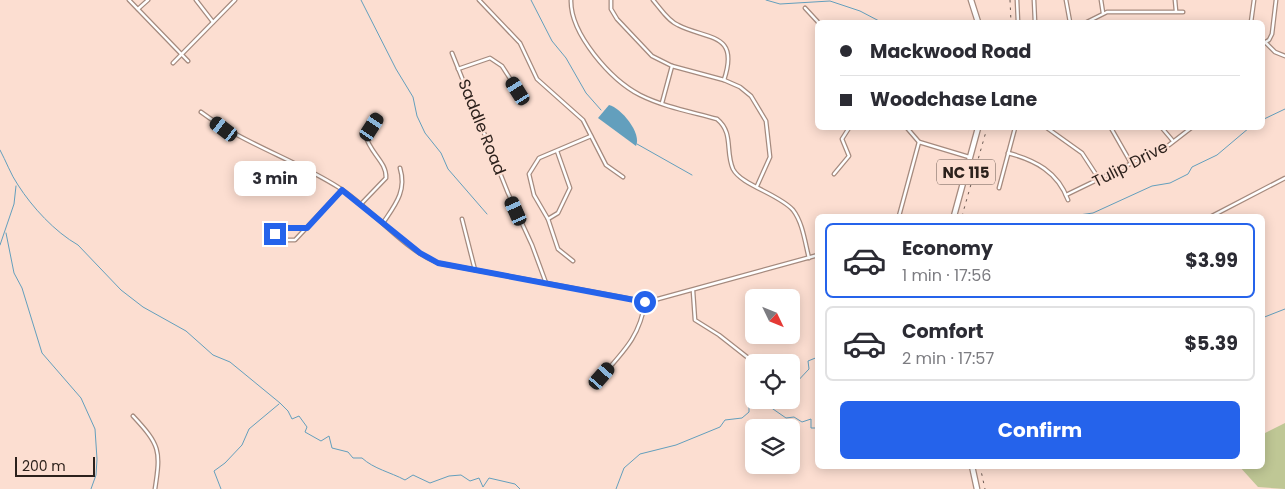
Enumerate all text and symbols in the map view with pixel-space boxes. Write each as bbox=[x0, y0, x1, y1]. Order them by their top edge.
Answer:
text: Mackwood Road bbox=[870, 38, 1031, 65]
car bbox=[503, 74, 532, 108]
street label: Saddle Road bbox=[452, 76, 512, 178]
text: Woodchase Lane bbox=[870, 86, 1037, 113]
car bbox=[357, 110, 386, 144]
car bbox=[207, 114, 240, 144]
street label: Tulip Drive bbox=[1088, 135, 1172, 193]
road number: NC 115 bbox=[937, 160, 995, 184]
callout: 3 min bbox=[234, 162, 316, 196]
text: 3 min bbox=[252, 167, 298, 190]
car bbox=[503, 194, 528, 228]
route end bbox=[264, 223, 286, 245]
text: Economy bbox=[902, 235, 993, 262]
icon: car bbox=[842, 238, 887, 283]
text: $3.99 bbox=[1185, 247, 1238, 274]
text: 1 min · 17:56 bbox=[902, 264, 991, 287]
north arrow bbox=[745, 289, 800, 344]
map controls bbox=[745, 289, 800, 474]
route start bbox=[634, 291, 656, 313]
text: Comfort bbox=[902, 318, 984, 345]
icon: car bbox=[842, 321, 887, 366]
text: $5.39 bbox=[1185, 330, 1238, 357]
text: 2 min · 17:57 bbox=[902, 347, 994, 370]
button: locate bbox=[745, 354, 800, 409]
car bbox=[586, 360, 617, 392]
button: Confirm bbox=[840, 401, 1240, 459]
button: layers bbox=[745, 419, 800, 474]
scale bar bbox=[15, 454, 95, 477]
text: 200 m bbox=[22, 456, 66, 476]

